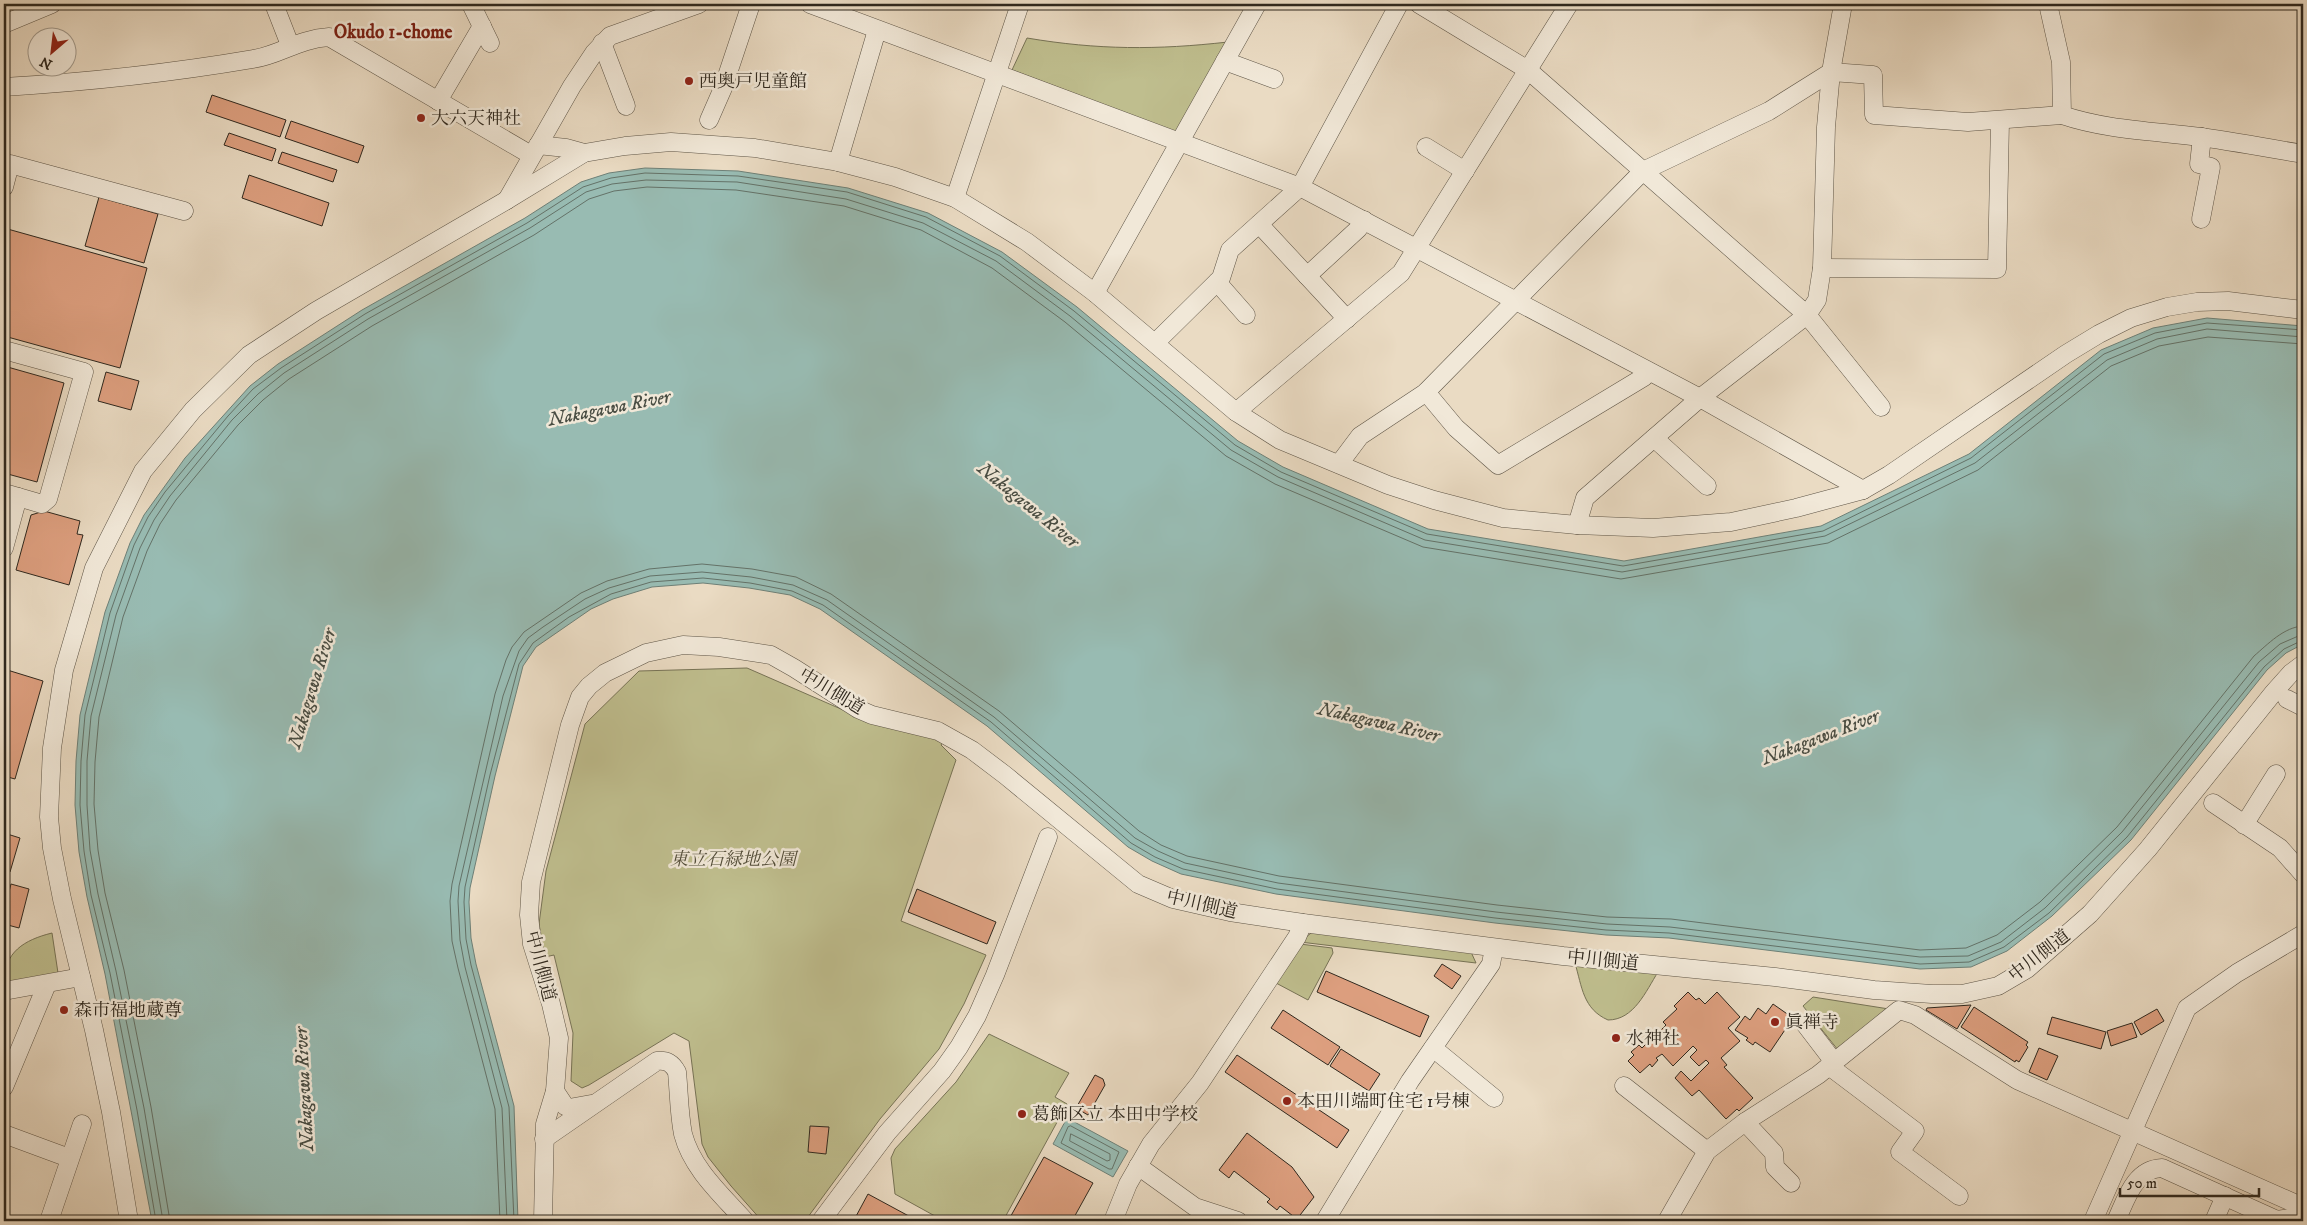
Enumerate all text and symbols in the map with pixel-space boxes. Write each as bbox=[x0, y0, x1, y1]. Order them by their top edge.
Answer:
district label: Okudo 1-chome bbox=[334, 21, 452, 44]
north arrow bbox=[28, 28, 78, 78]
text: N bbox=[37, 52, 56, 73]
place label: 西奥戸児童館 bbox=[699, 71, 807, 93]
marker: 西奥戸児童館 bbox=[683, 75, 695, 87]
place label: 大六天神社 bbox=[431, 108, 521, 130]
marker: 大六天神社 bbox=[415, 112, 427, 124]
water label: Nakagawa River bbox=[545, 385, 675, 432]
water label: Nakagawa River bbox=[972, 457, 1085, 555]
water label: Nakagawa River bbox=[283, 624, 342, 752]
street label: 中川側道 bbox=[795, 664, 868, 720]
water label: Nakagawa River bbox=[1315, 697, 1444, 748]
water label: Nakagawa River bbox=[1758, 704, 1885, 771]
park label: 東立石緑地公園 bbox=[670, 849, 799, 871]
street label: 中川側道 bbox=[1164, 886, 1239, 924]
street label: 中川側道 bbox=[2004, 925, 2075, 987]
street label: 中川側道 bbox=[520, 929, 560, 1004]
street label: 中川側道 bbox=[1566, 946, 1640, 976]
place label: 森市福地蔵尊 bbox=[74, 1000, 182, 1022]
marker: 森市福地蔵尊 bbox=[58, 1004, 70, 1016]
place label: 眞禅寺 bbox=[1785, 1012, 1839, 1034]
marker: 眞禅寺 bbox=[1769, 1016, 1781, 1028]
water label: Nakagawa River bbox=[290, 1024, 319, 1152]
place label: 水神社 bbox=[1626, 1028, 1680, 1050]
marker: 水神社 bbox=[1610, 1032, 1622, 1044]
place label: 本田川端町住宅 1号棟 bbox=[1297, 1091, 1469, 1113]
marker: 本田川端町住宅 1号棟 bbox=[1281, 1095, 1293, 1107]
place label: 葛飾区立 本田中学校 bbox=[1032, 1104, 1198, 1126]
marker: 葛飾区立 本田中学校 bbox=[1016, 1108, 1028, 1120]
scale bar bbox=[2120, 1165, 2258, 1197]
text: 50 m bbox=[2127, 1174, 2157, 1193]

